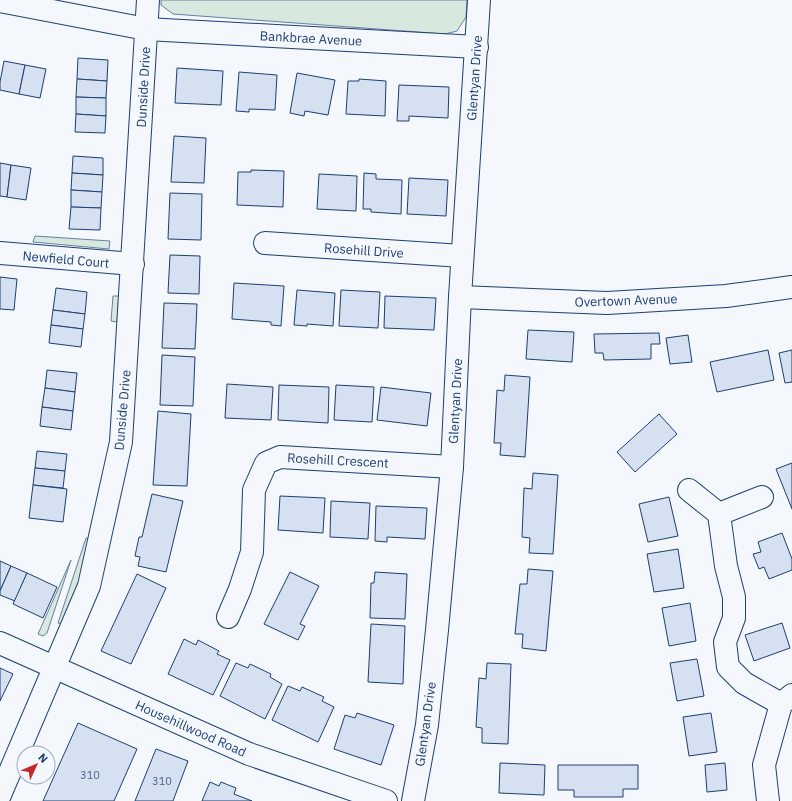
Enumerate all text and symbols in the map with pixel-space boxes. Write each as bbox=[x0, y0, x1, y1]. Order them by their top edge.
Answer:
street label: Bankbrae Avenue bbox=[259, 27, 363, 50]
street label: Glentyan Drive bbox=[463, 35, 486, 121]
street label: Dunside Drive bbox=[133, 46, 154, 128]
street label: Rosehill Drive bbox=[324, 239, 404, 262]
street label: Newfield Court bbox=[22, 247, 110, 272]
street label: Overtown Avenue bbox=[574, 290, 678, 311]
street label: Glentyan Drive bbox=[445, 358, 466, 444]
street label: Dunside Drive bbox=[111, 369, 134, 451]
street label: Rosehill Crescent bbox=[287, 449, 389, 472]
street label: Glentyan Drive bbox=[411, 681, 440, 768]
street label: Househillwood Road bbox=[133, 696, 249, 761]
north arrow bbox=[16, 745, 56, 785]
text: N bbox=[35, 750, 51, 766]
house number: 310 bbox=[80, 768, 100, 782]
house number: 310 bbox=[152, 774, 172, 788]

